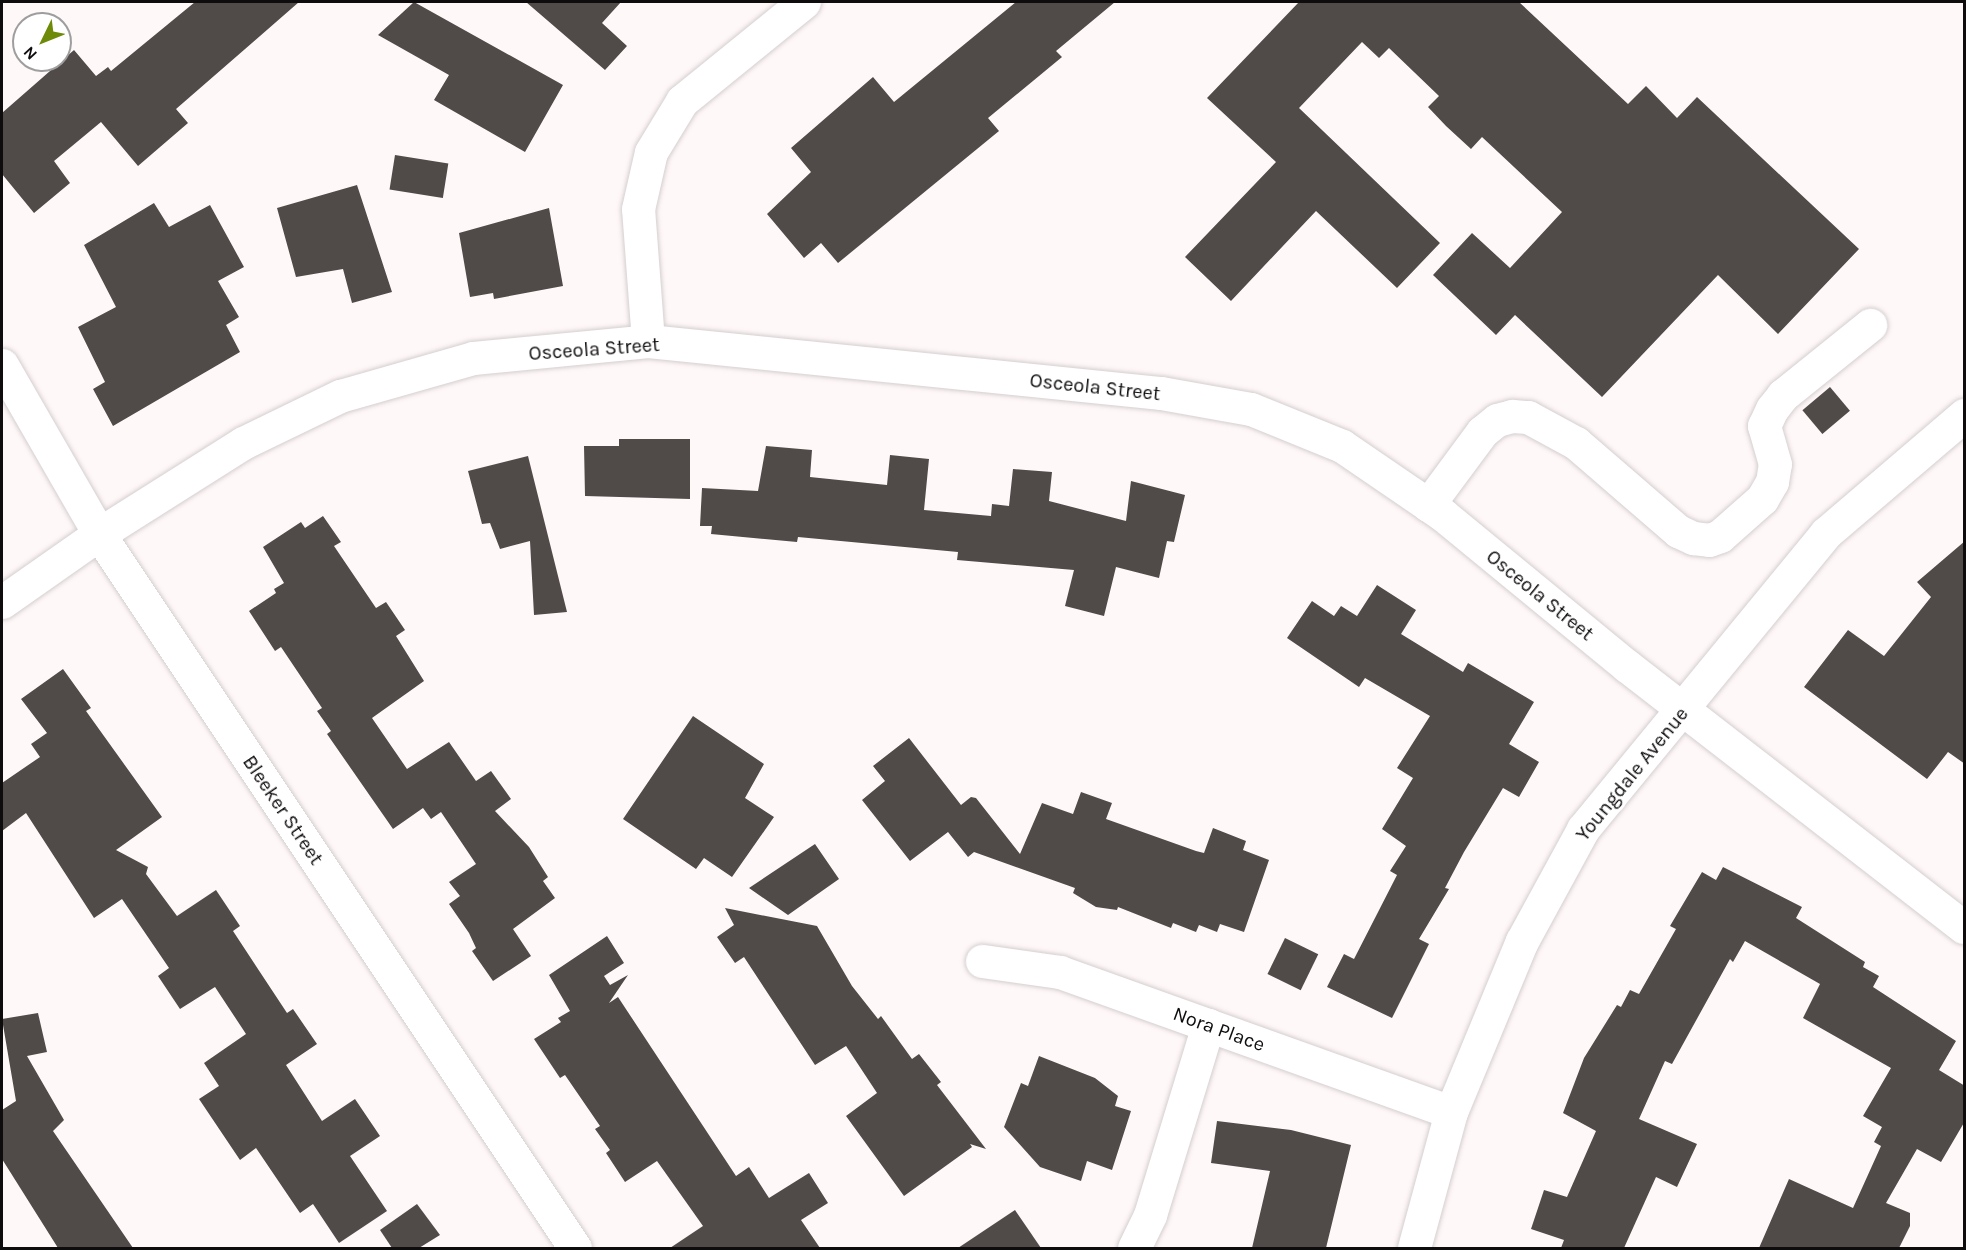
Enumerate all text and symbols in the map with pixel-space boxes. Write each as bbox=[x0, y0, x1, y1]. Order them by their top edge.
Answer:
north arrow bbox=[12, 12, 72, 72]
text: N bbox=[19, 43, 41, 64]
street label: Osceola Street bbox=[528, 332, 660, 366]
street label: Osceola Street bbox=[1029, 368, 1161, 406]
street label: Osceola Street bbox=[1481, 544, 1599, 646]
street label: Youngdale Avenue bbox=[1571, 702, 1693, 846]
street label: Bleeker Street bbox=[238, 751, 328, 869]
street label: Nora Place bbox=[1170, 1001, 1268, 1057]

